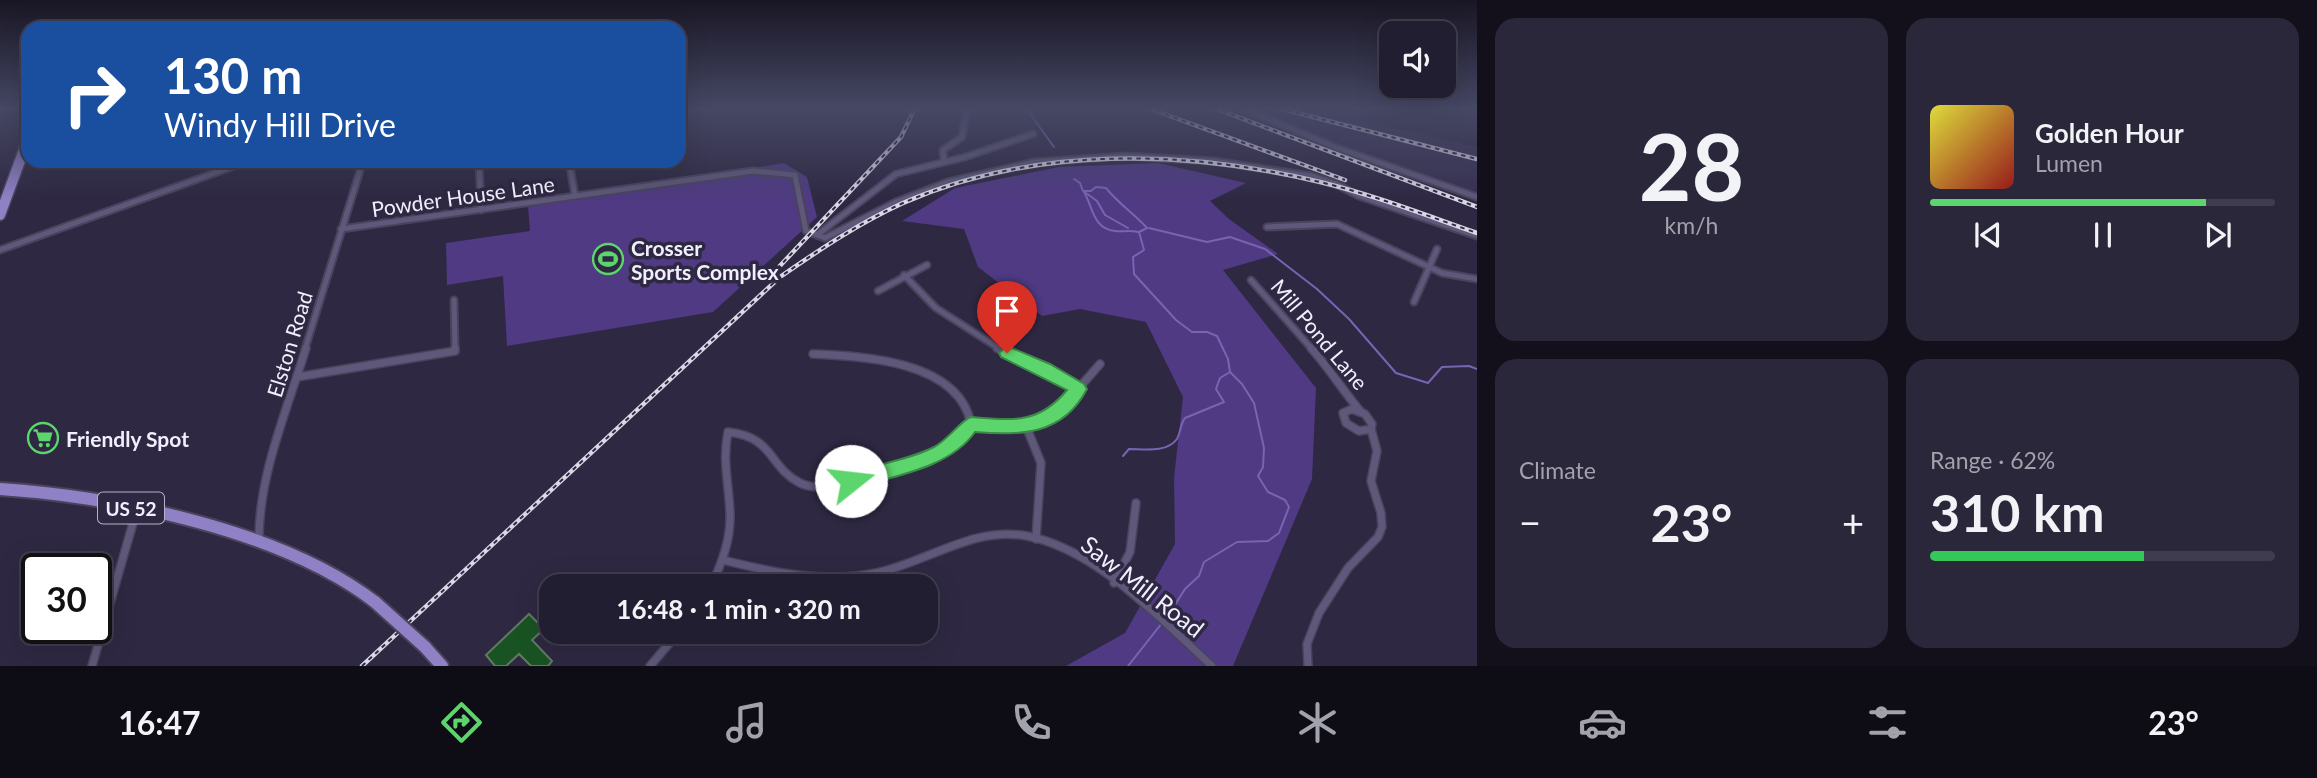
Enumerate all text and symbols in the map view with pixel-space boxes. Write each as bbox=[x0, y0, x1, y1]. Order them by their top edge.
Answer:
map controls bbox=[1379, 21, 1456, 98]
button: sound bbox=[1379, 21, 1456, 98]
text: 130 m bbox=[164, 46, 302, 104]
icon: right bbox=[49, 49, 140, 140]
text: Windy Hill Drive bbox=[164, 105, 396, 144]
text: 28 bbox=[1639, 111, 1744, 220]
text: Golden Hour bbox=[2035, 117, 2184, 149]
text: Lumen bbox=[2035, 149, 2103, 177]
street label: Powder House Lane bbox=[370, 171, 556, 221]
text: km/h bbox=[1665, 211, 1718, 239]
icon: previous bbox=[1969, 216, 2007, 254]
icon: pause bbox=[2084, 216, 2122, 254]
icon: next bbox=[2199, 216, 2237, 254]
place label: Crosser Sports Complex bbox=[631, 235, 779, 284]
sports icon: Crosser Sports Complex bbox=[591, 242, 625, 276]
street label: Mill Pond Lane bbox=[1267, 274, 1373, 394]
pin bbox=[977, 281, 1037, 353]
street label: Elston Road bbox=[261, 288, 317, 400]
icon: arrive bbox=[988, 292, 1026, 330]
supermarket icon: Friendly Spot bbox=[26, 421, 60, 455]
place label: Friendly Spot bbox=[66, 426, 189, 451]
position arrow bbox=[814, 444, 888, 518]
text: Range · 62% bbox=[1930, 446, 2055, 474]
text: Climate bbox=[1519, 456, 1596, 484]
text: 310 km bbox=[1930, 481, 2104, 543]
text: 23° bbox=[1651, 491, 1732, 553]
road number: US 52 bbox=[98, 492, 164, 524]
text: − bbox=[1519, 499, 1541, 545]
text: + bbox=[1842, 499, 1864, 545]
street label: Saw Mill Road bbox=[1076, 529, 1210, 643]
speed limit sign: 30 bbox=[21, 553, 112, 644]
text: 16:48 · 1 min · 320 m bbox=[616, 593, 861, 625]
icon: directions bbox=[437, 698, 486, 747]
icon: music bbox=[722, 698, 771, 747]
icon: phone bbox=[1007, 698, 1056, 747]
icon: climate bbox=[1293, 698, 1342, 747]
icon: car bbox=[1578, 698, 1627, 747]
icon: filters bbox=[1863, 698, 1912, 747]
text: 16:47 bbox=[118, 703, 201, 742]
text: 23° bbox=[2148, 703, 2199, 742]

